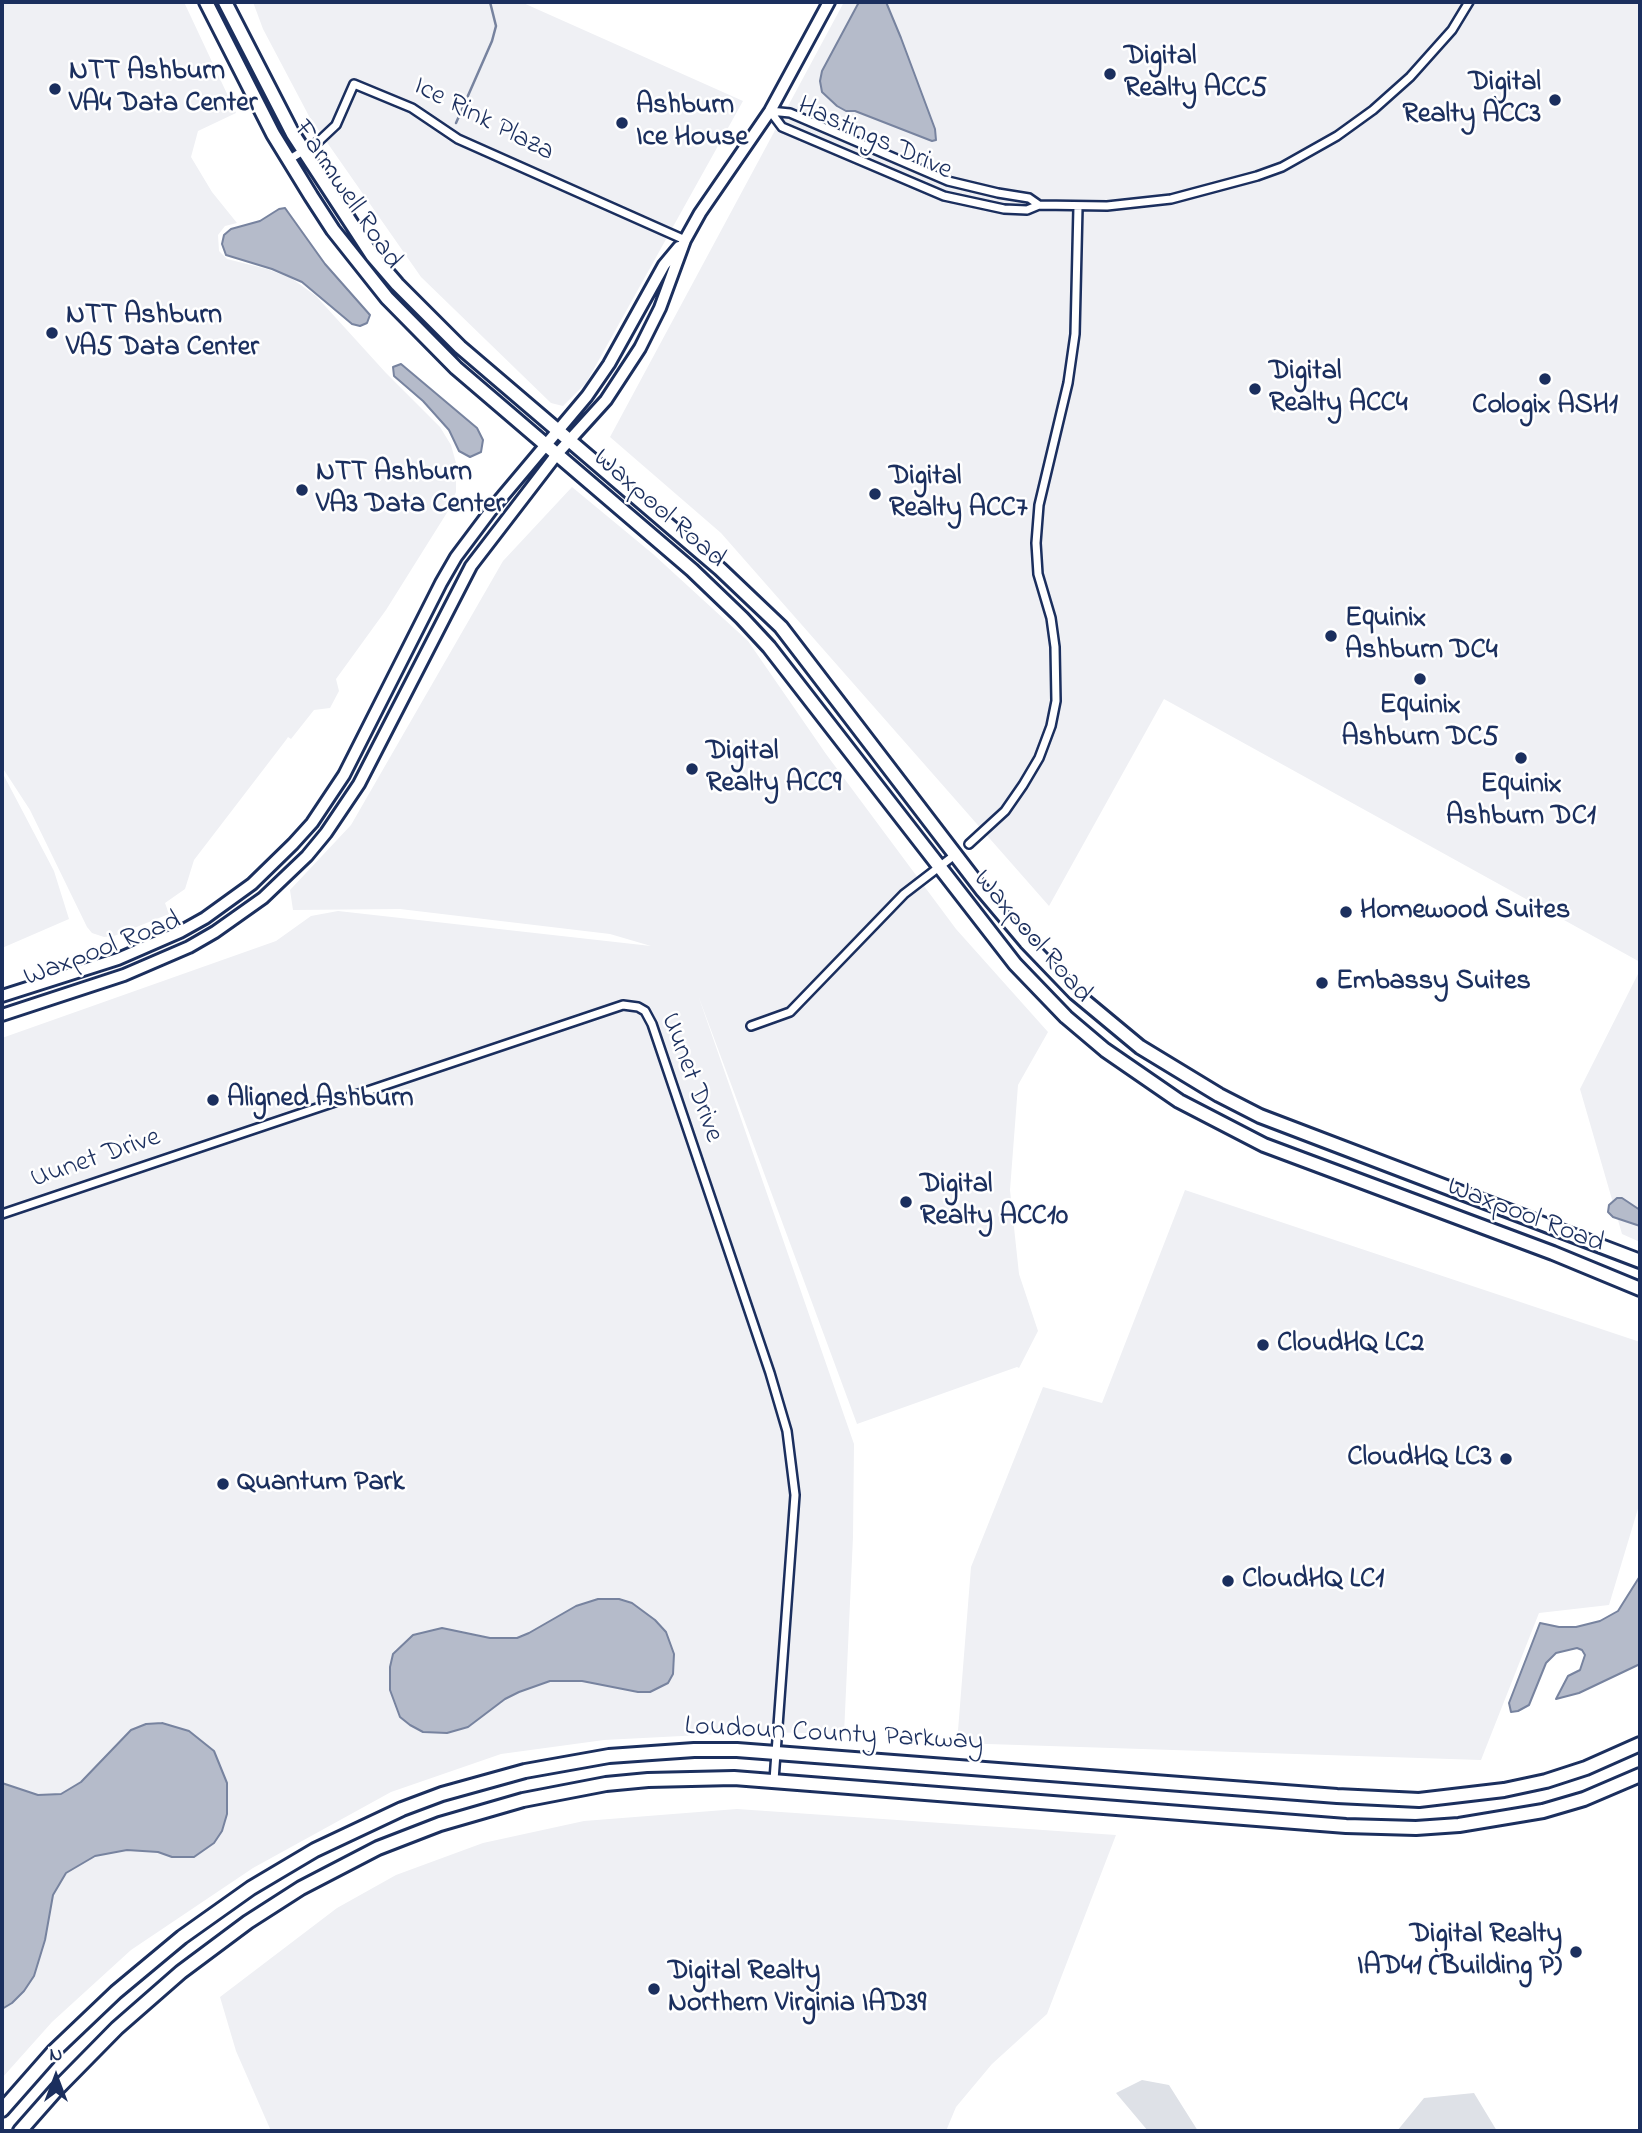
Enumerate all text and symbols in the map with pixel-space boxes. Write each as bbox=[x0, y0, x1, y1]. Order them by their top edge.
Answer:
place label: Digital Realty ACC5 bbox=[1124, 41, 1267, 107]
place label: NTT Ashburn VA4 Data Center bbox=[69, 56, 257, 122]
marker: Digital Realty ACC5 bbox=[1102, 66, 1118, 82]
place label: Digital Realty ACC3 bbox=[1402, 67, 1541, 133]
street label: Ice Rink Plaza bbox=[407, 71, 559, 171]
marker: NTT Ashburn VA4 Data Center bbox=[47, 81, 63, 97]
place label: Ashburn Ice House bbox=[636, 90, 748, 156]
street label: Hastings Drive bbox=[791, 91, 957, 189]
marker: Digital Realty ACC3 bbox=[1547, 92, 1563, 108]
street label: Farmwell Road bbox=[284, 115, 408, 277]
marker: Ashburn Ice House bbox=[614, 115, 630, 131]
place label: NTT Ashburn VA5 Data Center bbox=[66, 300, 259, 366]
marker: NTT Ashburn VA5 Data Center bbox=[44, 325, 60, 341]
place label: Digital Realty ACC4 bbox=[1269, 356, 1408, 422]
marker: Cologix ASH1 bbox=[1537, 371, 1553, 387]
marker: Digital Realty ACC4 bbox=[1247, 381, 1263, 397]
place label: Cologix ASH1 bbox=[1472, 390, 1618, 424]
street label: Waxpool Road bbox=[585, 443, 731, 577]
place label: NTT Ashburn VA3 Data Center bbox=[316, 457, 505, 523]
place label: Digital Realty ACC7 bbox=[889, 461, 1028, 527]
marker: NTT Ashburn VA3 Data Center bbox=[294, 482, 310, 498]
marker: Digital Realty ACC7 bbox=[867, 486, 883, 502]
place label: Equinix Ashburn DC4 bbox=[1345, 603, 1497, 669]
marker: Equinix Ashburn DC4 bbox=[1323, 628, 1339, 644]
marker: Equinix Ashburn DC5 bbox=[1412, 671, 1428, 687]
place label: Equinix Ashburn DC5 bbox=[1342, 690, 1498, 756]
place label: Digital Realty ACC9 bbox=[706, 736, 841, 802]
marker: Equinix Ashburn DC1 bbox=[1513, 750, 1529, 766]
marker: Digital Realty ACC9 bbox=[684, 761, 700, 777]
place label: Equinix Ashburn DC1 bbox=[1446, 769, 1596, 835]
street label: Waxpool Road bbox=[964, 865, 1098, 1011]
place label: Homewood Suites bbox=[1360, 895, 1570, 929]
marker: Homewood Suites bbox=[1338, 904, 1354, 920]
street label: Waxpool Road bbox=[20, 906, 186, 996]
place label: Embassy Suites bbox=[1336, 966, 1531, 1000]
marker: Embassy Suites bbox=[1314, 975, 1330, 991]
street label: Uunet Drive bbox=[651, 1009, 729, 1147]
place label: Aligned Ashburn bbox=[227, 1083, 414, 1117]
marker: Aligned Ashburn bbox=[205, 1092, 221, 1108]
street label: Uunet Drive bbox=[27, 1122, 165, 1198]
place label: Digital Realty ACC10 bbox=[920, 1169, 1068, 1235]
street label: Waxpool Road bbox=[1442, 1172, 1608, 1262]
marker: Digital Realty ACC10 bbox=[898, 1194, 914, 1210]
place label: CloudHQ LC2 bbox=[1277, 1328, 1424, 1362]
marker: CloudHQ LC2 bbox=[1255, 1337, 1271, 1353]
place label: CloudHQ LC3 bbox=[1347, 1442, 1492, 1476]
marker: CloudHQ LC3 bbox=[1498, 1451, 1514, 1467]
place label: Quantum Park bbox=[237, 1467, 405, 1501]
marker: Quantum Park bbox=[215, 1476, 231, 1492]
place label: CloudHQ LC1 bbox=[1242, 1564, 1384, 1598]
marker: CloudHQ LC1 bbox=[1220, 1573, 1236, 1589]
street label: Loudoun County Parkway bbox=[684, 1711, 984, 1761]
place label: Digital Realty IAD41 (Building P) bbox=[1357, 1919, 1562, 1985]
marker: Digital Realty IAD41 (Building P) bbox=[1568, 1944, 1584, 1960]
place label: Digital Realty Northern Virginia IAD39 bbox=[668, 1956, 926, 2022]
marker: Digital Realty Northern Virginia IAD39 bbox=[646, 1981, 662, 1997]
north arrow bbox=[21, 2042, 91, 2112]
text: N bbox=[50, 2042, 62, 2069]

